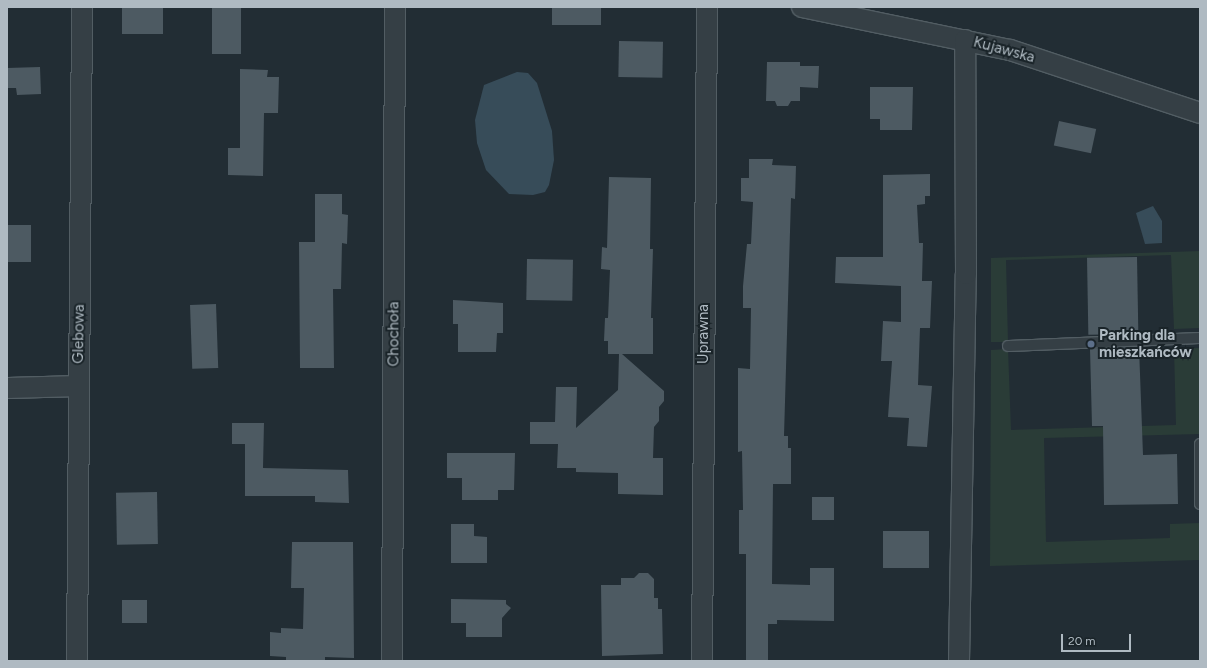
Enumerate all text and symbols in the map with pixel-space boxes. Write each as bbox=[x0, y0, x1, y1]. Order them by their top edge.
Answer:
street label: Kujawska bbox=[971, 33, 1037, 67]
street label: Chochoła bbox=[385, 302, 403, 366]
street label: Glebowa bbox=[69, 304, 89, 364]
street label: Uprawna bbox=[695, 304, 713, 364]
place label: Parking dla mieszkańców bbox=[1099, 326, 1192, 361]
marker: Parking dla mieszkańców bbox=[1086, 339, 1096, 349]
scale bar bbox=[1063, 626, 1133, 652]
text: 20 m bbox=[1068, 634, 1096, 648]

